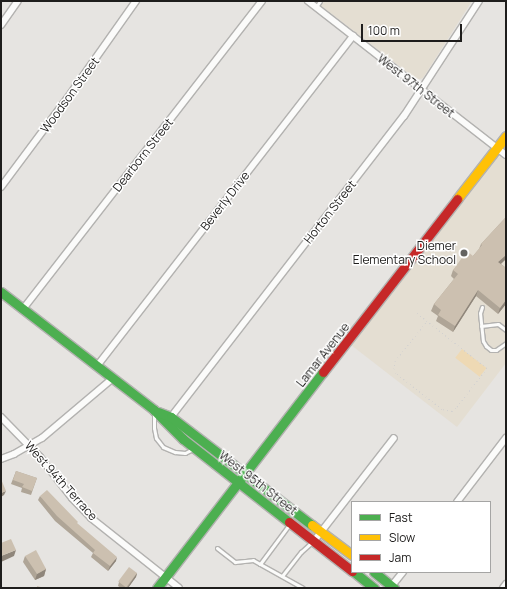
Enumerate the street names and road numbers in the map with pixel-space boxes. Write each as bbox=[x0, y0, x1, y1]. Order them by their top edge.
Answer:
street label: West 97th Street bbox=[375, 51, 457, 121]
street label: Woodson Street bbox=[38, 54, 102, 136]
street label: Dearborn Street bbox=[110, 115, 176, 195]
street label: Beverly Drive bbox=[197, 169, 253, 233]
street label: Horton Street bbox=[301, 178, 359, 246]
street label: Lamar Avenue bbox=[293, 320, 353, 390]
street label: West 94th Terrace bbox=[22, 438, 100, 524]
street label: West 95th Street bbox=[216, 448, 300, 518]

